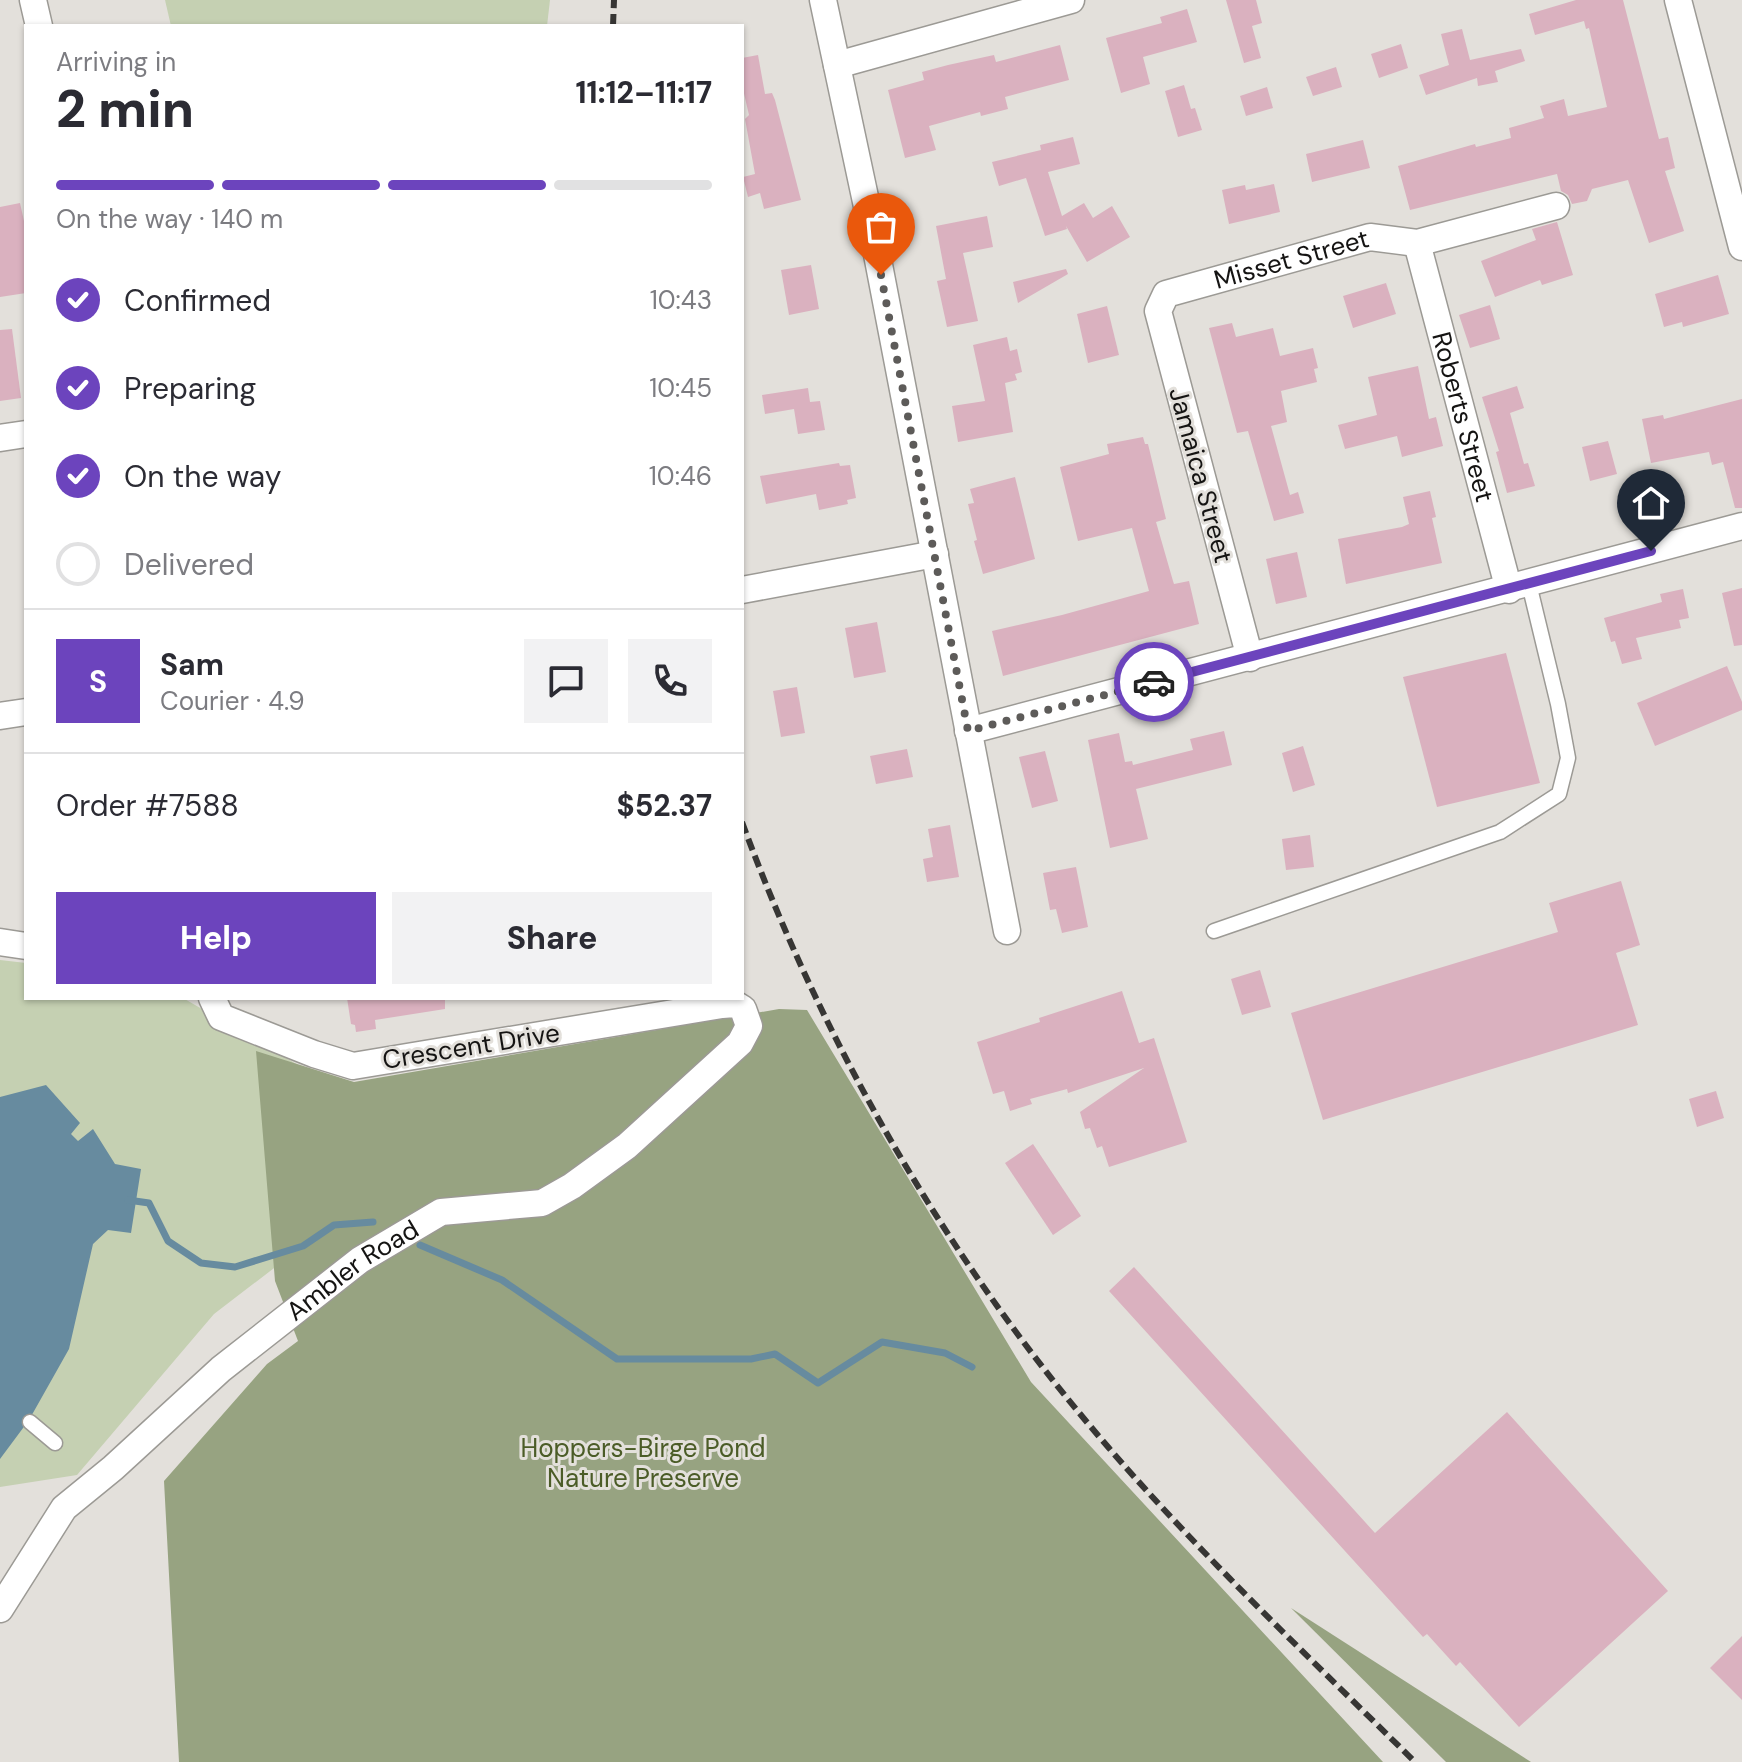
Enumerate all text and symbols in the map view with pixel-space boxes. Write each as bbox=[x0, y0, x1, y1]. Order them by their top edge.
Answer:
text: Arriving in bbox=[56, 45, 176, 79]
text: 11:12–11:17 bbox=[576, 73, 712, 112]
text: 2 min bbox=[56, 75, 194, 143]
pin bbox=[847, 193, 915, 275]
text: On the way · 140 m bbox=[56, 202, 283, 236]
icon: bag bbox=[859, 205, 903, 249]
street label: Misset Street bbox=[1210, 221, 1373, 297]
icon: check bbox=[56, 278, 100, 322]
text: Confirmed bbox=[124, 281, 271, 320]
text: 10:43 bbox=[650, 283, 712, 317]
street label: Roberts Street bbox=[1424, 328, 1502, 506]
icon: check bbox=[56, 366, 100, 410]
text: Preparing bbox=[124, 369, 256, 408]
text: 10:45 bbox=[649, 371, 712, 405]
street label: Jamaica Street bbox=[1161, 384, 1241, 566]
icon: check bbox=[56, 454, 100, 498]
text: On the way bbox=[124, 457, 281, 496]
text: 10:46 bbox=[649, 459, 712, 493]
pin bbox=[1617, 469, 1685, 551]
icon: home bbox=[1629, 481, 1673, 525]
text: Delivered bbox=[124, 545, 254, 584]
button: chat bbox=[524, 639, 608, 723]
button: phone bbox=[628, 639, 712, 723]
courier bbox=[1114, 642, 1194, 722]
text: Sam bbox=[160, 645, 224, 684]
icon: car bbox=[1132, 660, 1176, 704]
text: S bbox=[89, 662, 107, 701]
text: Courier · 4.9 bbox=[160, 684, 305, 718]
text: Order #7588 bbox=[56, 786, 239, 825]
text: $52.37 bbox=[617, 786, 712, 825]
button: Help bbox=[56, 892, 376, 984]
button: Share bbox=[392, 892, 712, 984]
street label: Crescent Drive bbox=[380, 1015, 562, 1077]
street label: Ambler Road bbox=[279, 1212, 425, 1328]
park label: Hoppers-Birge Pond Nature Preserve bbox=[520, 1431, 766, 1495]

